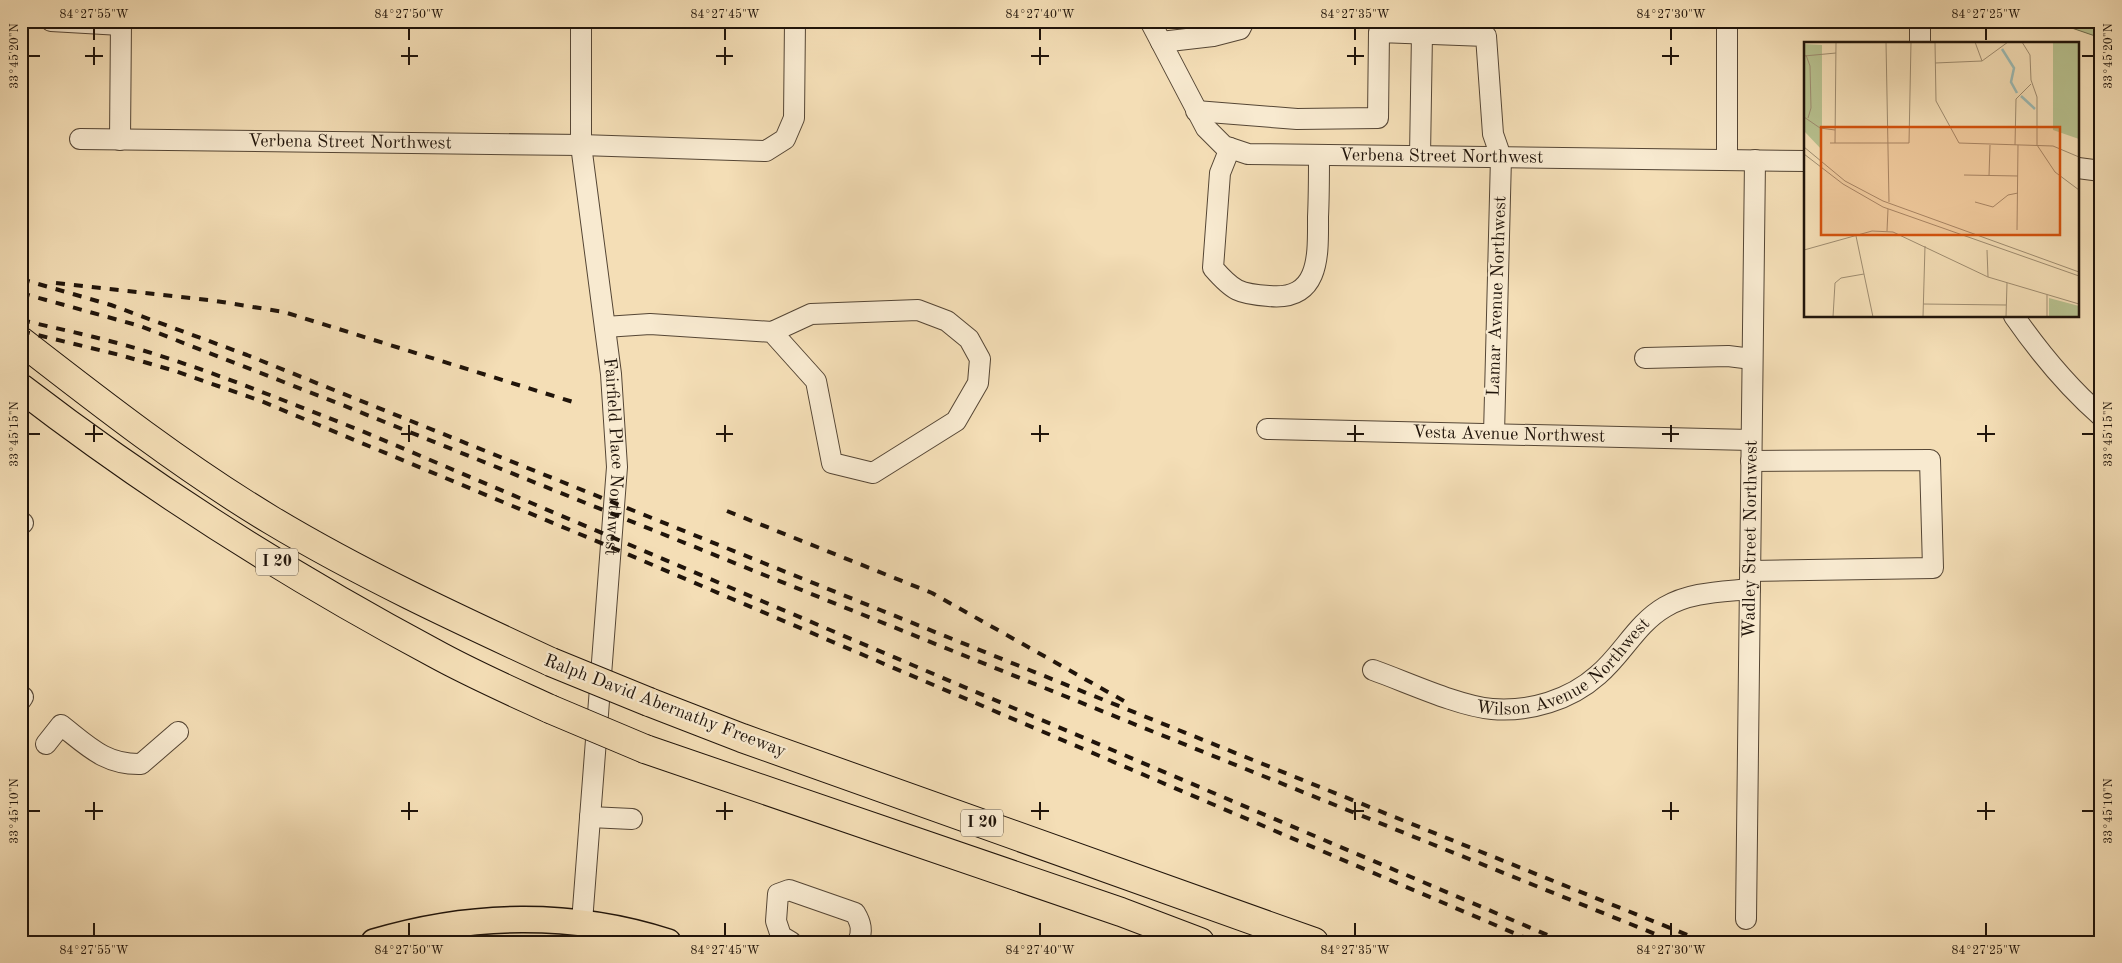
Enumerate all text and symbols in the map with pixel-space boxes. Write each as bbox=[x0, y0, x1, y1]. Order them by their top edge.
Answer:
text: 84°27'55"W bbox=[59, 8, 129, 21]
text: 84°27'50"W bbox=[374, 8, 444, 21]
text: 84°27'45"W bbox=[690, 8, 760, 21]
text: 84°27'35"W bbox=[1320, 8, 1390, 21]
text: 84°27'25"W bbox=[1951, 8, 2021, 21]
text: 84°27'40"W bbox=[1005, 9, 1075, 21]
text: 84°27'30"W bbox=[1636, 9, 1706, 21]
text: 33°45'20"N bbox=[8, 23, 21, 89]
text: 33°45'20"N bbox=[2102, 23, 2115, 89]
inset map bbox=[1804, 42, 2080, 318]
street label: Verbena Street Northwest bbox=[248, 132, 452, 152]
street label: Verbena Street Northwest bbox=[1340, 146, 1543, 167]
street label: Lamar Avenue Northwest bbox=[1485, 195, 1509, 397]
street label: Fairfield Place Northwest bbox=[600, 357, 626, 556]
text: 33°45'15"N bbox=[8, 401, 21, 467]
text: 33°45'15"N bbox=[2102, 401, 2115, 467]
street label: Vesta Avenue Northwest bbox=[1412, 423, 1605, 446]
street label: Wadley Street Northwest bbox=[1740, 440, 1761, 638]
road number: I 20 bbox=[256, 548, 298, 576]
street label: Wilson Avenue Northwest bbox=[1475, 614, 1653, 719]
street label: Ralph David Abernathy Freeway bbox=[542, 651, 789, 761]
text: 33°45'10"N bbox=[8, 778, 21, 844]
text: 33°45'10"N bbox=[2102, 778, 2115, 844]
road number: I 20 bbox=[961, 810, 1003, 836]
text: 84°27'55"W bbox=[59, 944, 129, 957]
text: 84°27'50"W bbox=[374, 944, 444, 957]
text: 84°27'45"W bbox=[690, 944, 760, 957]
text: 84°27'35"W bbox=[1320, 944, 1390, 957]
text: 84°27'25"W bbox=[1951, 944, 2021, 957]
text: 84°27'40"W bbox=[1005, 945, 1075, 957]
text: 84°27'30"W bbox=[1636, 945, 1706, 957]

